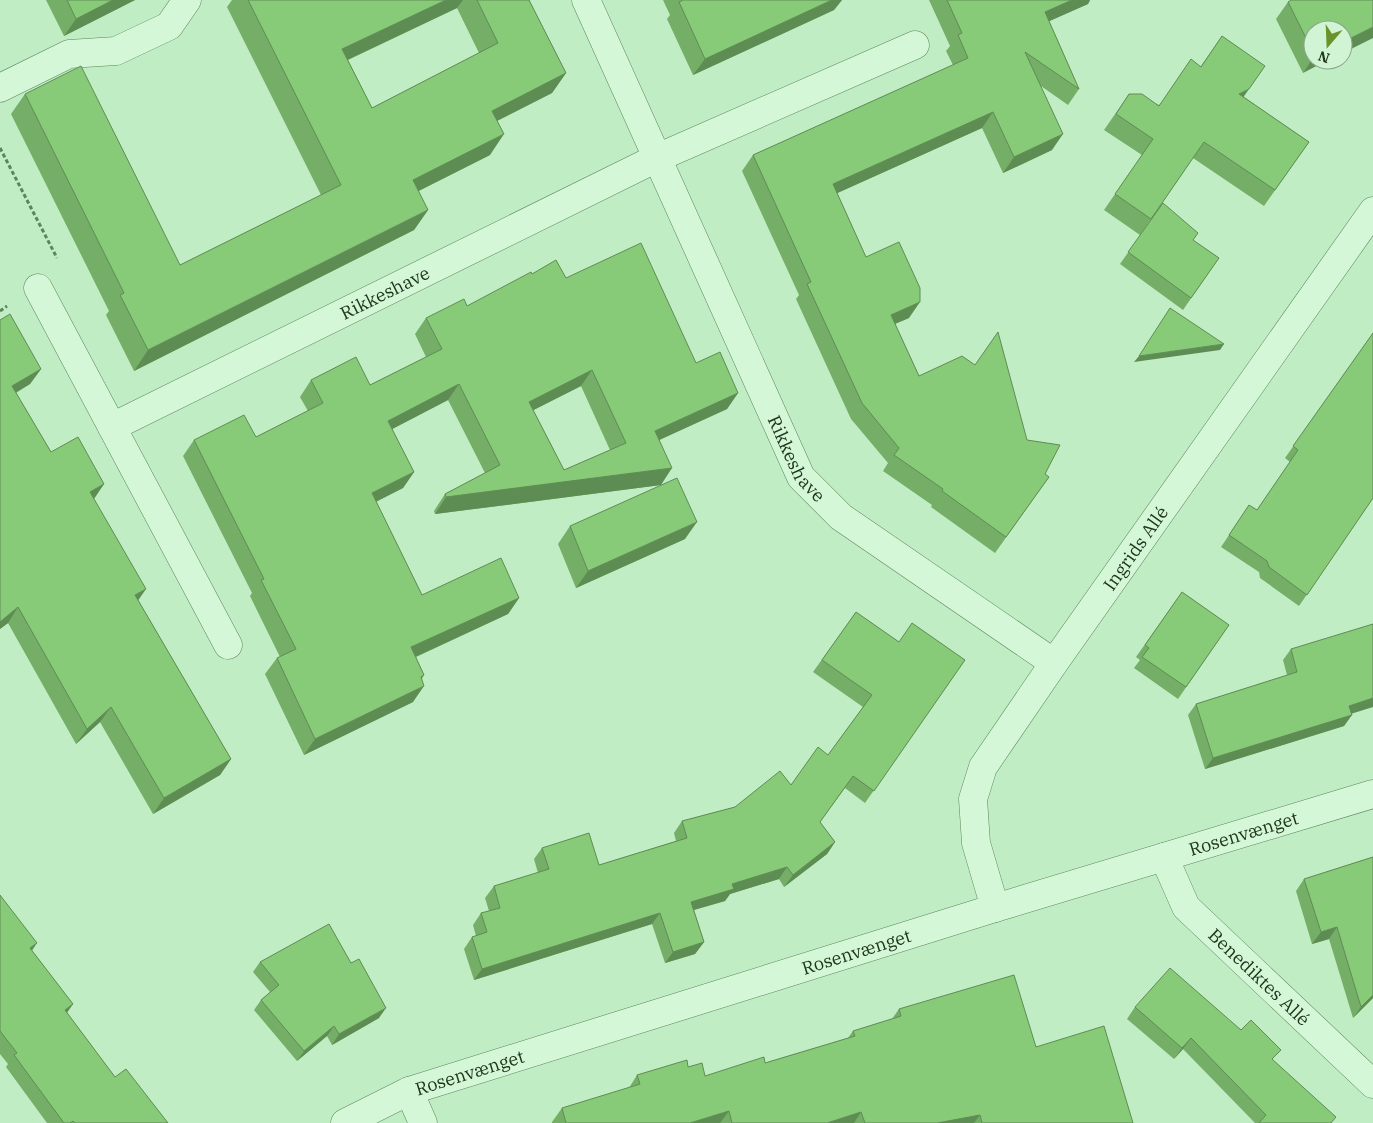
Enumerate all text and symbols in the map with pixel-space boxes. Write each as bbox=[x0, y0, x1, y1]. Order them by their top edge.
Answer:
north arrow bbox=[1303, 20, 1353, 70]
text: N bbox=[1316, 47, 1332, 68]
street label: Rikkeshave bbox=[336, 261, 433, 324]
street label: Rikkeshave bbox=[763, 411, 831, 507]
street label: Ingrids Allé bbox=[1098, 501, 1173, 595]
street label: Rosenvænget bbox=[1186, 806, 1301, 860]
street label: Benediktes Allé bbox=[1204, 923, 1315, 1030]
street label: Rosenvænget bbox=[799, 924, 914, 979]
street label: Rosenvænget bbox=[412, 1044, 527, 1100]

